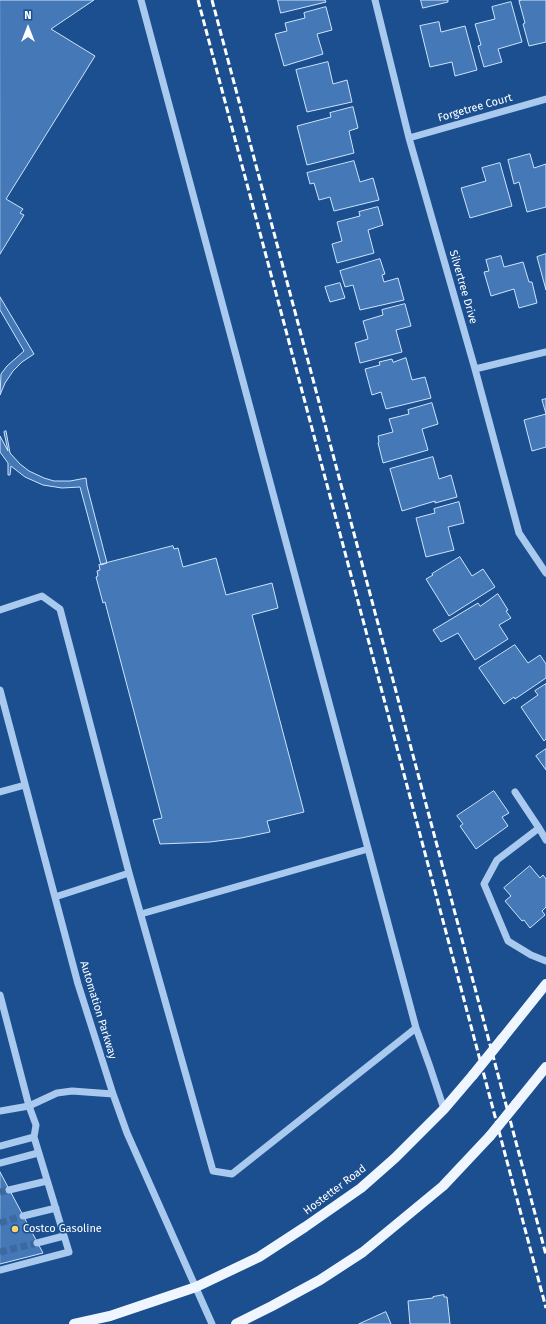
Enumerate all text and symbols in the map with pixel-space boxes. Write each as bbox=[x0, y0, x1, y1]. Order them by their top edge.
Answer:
north arrow bbox=[8, 8, 48, 48]
text: N bbox=[24, 9, 32, 22]
street label: Forgetree Court bbox=[436, 91, 514, 125]
street label: Silvertree Drive bbox=[446, 248, 480, 326]
street label: Automation Parkway bbox=[77, 959, 119, 1061]
street label: Hostetter Road bbox=[301, 1162, 369, 1218]
place label: Costco Gasoline bbox=[23, 1222, 102, 1236]
marker: Costco Gasoline bbox=[10, 1224, 20, 1234]

